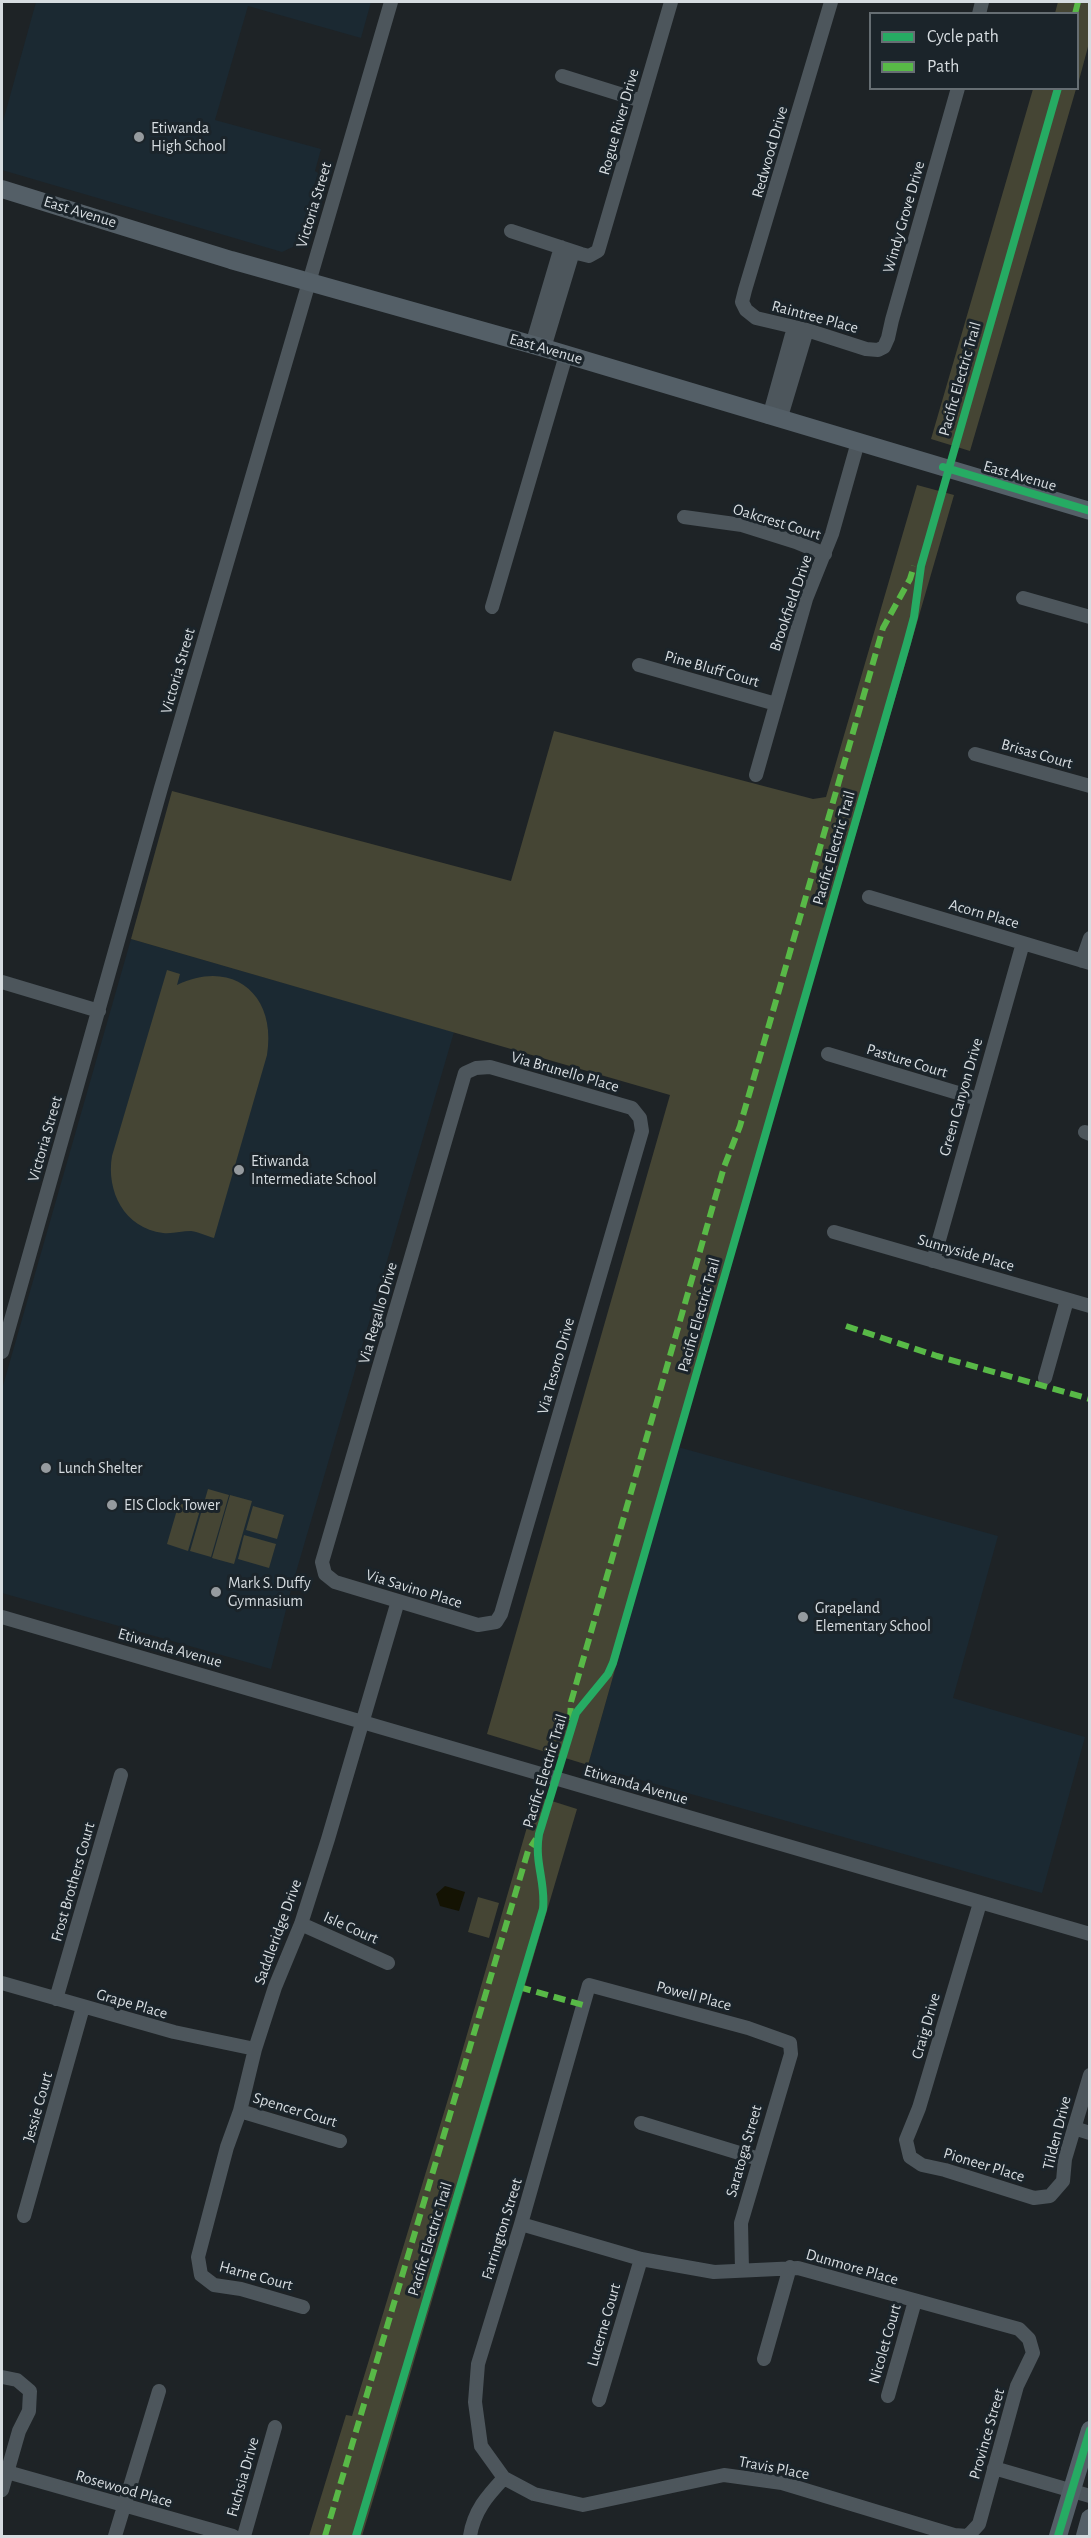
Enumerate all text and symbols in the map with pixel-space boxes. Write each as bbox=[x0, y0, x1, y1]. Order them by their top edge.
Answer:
legend bbox=[869, 12, 1079, 90]
text: Cycle path bbox=[927, 28, 999, 46]
text: Path bbox=[927, 58, 959, 76]
street label: Rogue River Drive bbox=[595, 67, 643, 177]
street label: Redwood Drive bbox=[748, 104, 792, 200]
place label: Etiwanda High School bbox=[151, 118, 226, 156]
marker: Etiwanda High School bbox=[132, 130, 146, 144]
street label: Windy Grove Drive bbox=[879, 159, 929, 275]
street label: Victoria Street bbox=[292, 160, 336, 250]
street label: East Avenue bbox=[41, 192, 119, 232]
street label: Raintree Place bbox=[770, 296, 860, 338]
street label: Pacific Electric Trail bbox=[934, 320, 986, 438]
street label: East Avenue bbox=[507, 329, 585, 369]
street label: East Avenue bbox=[981, 456, 1059, 496]
street label: Oakcrest Court bbox=[731, 500, 823, 544]
street label: Brookfield Drive bbox=[765, 552, 817, 654]
street label: Victoria Street bbox=[157, 626, 199, 716]
street label: Pine Bluff Court bbox=[663, 646, 761, 692]
street label: Brisas Court bbox=[999, 735, 1075, 773]
street label: Pacific Electric Trail bbox=[808, 789, 860, 907]
street label: Acorn Place bbox=[947, 895, 1021, 933]
street label: Green Canyon Drive bbox=[935, 1036, 987, 1158]
street label: Pasture Court bbox=[864, 1040, 950, 1082]
street label: Via Brunello Place bbox=[509, 1047, 621, 1097]
street label: Victoria Street bbox=[24, 1094, 66, 1184]
place label: Etiwanda Intermediate School bbox=[251, 1151, 377, 1189]
marker: Etiwanda Intermediate School bbox=[232, 1163, 246, 1177]
street label: Sunnyside Place bbox=[915, 1230, 1017, 1276]
street label: Pacific Electric Trail bbox=[673, 1256, 725, 1374]
street label: Via Regallo Drive bbox=[354, 1260, 402, 1366]
street label: Via Tesoro Drive bbox=[533, 1315, 579, 1417]
place label: Lunch Shelter bbox=[58, 1458, 142, 1478]
marker: Lunch Shelter bbox=[39, 1461, 53, 1475]
place label: EIS Clock Tower bbox=[124, 1495, 220, 1515]
marker: EIS Clock Tower bbox=[105, 1498, 119, 1512]
street label: Via Savino Place bbox=[363, 1565, 465, 1613]
place label: Mark S. Duffy Gymnasium bbox=[228, 1573, 311, 1611]
marker: Mark S. Duffy Gymnasium bbox=[209, 1585, 223, 1599]
place label: Grapeland Elementary School bbox=[815, 1598, 931, 1636]
marker: Grapeland Elementary School bbox=[796, 1610, 810, 1624]
street label: Etiwanda Avenue bbox=[116, 1624, 224, 1672]
street label: Pacific Electric Trail bbox=[519, 1712, 571, 1830]
street label: Etiwanda Avenue bbox=[582, 1761, 690, 1809]
street label: Frost Brothers Court bbox=[47, 1820, 99, 1944]
street label: Saddleridge Drive bbox=[250, 1877, 306, 1987]
street label: Isle Court bbox=[321, 1907, 381, 1949]
street label: Powell Place bbox=[654, 1977, 734, 2015]
street label: Grape Place bbox=[94, 1985, 170, 2023]
street label: Craig Drive bbox=[907, 1991, 945, 2061]
street label: Jessie Court bbox=[19, 2070, 57, 2144]
street label: Spencer Court bbox=[251, 2088, 339, 2132]
street label: Tilden Drive bbox=[1039, 2094, 1075, 2172]
street label: Saratoga Street bbox=[722, 2103, 766, 2199]
street label: Pioneer Place bbox=[941, 2144, 1027, 2186]
street label: Farrington Street bbox=[477, 2176, 527, 2282]
street label: Pacific Electric Trail bbox=[404, 2180, 456, 2298]
street label: Dunmore Place bbox=[804, 2245, 900, 2289]
street label: Harne Court bbox=[217, 2257, 295, 2295]
street label: Lucerne Court bbox=[583, 2281, 625, 2369]
street label: Nicolet Court bbox=[864, 2302, 906, 2386]
street label: Province Street bbox=[965, 2386, 1009, 2482]
street label: Fuchsia Drive bbox=[222, 2435, 264, 2519]
street label: Travis Place bbox=[737, 2452, 811, 2484]
street label: Rosewood Place bbox=[73, 2466, 175, 2512]

